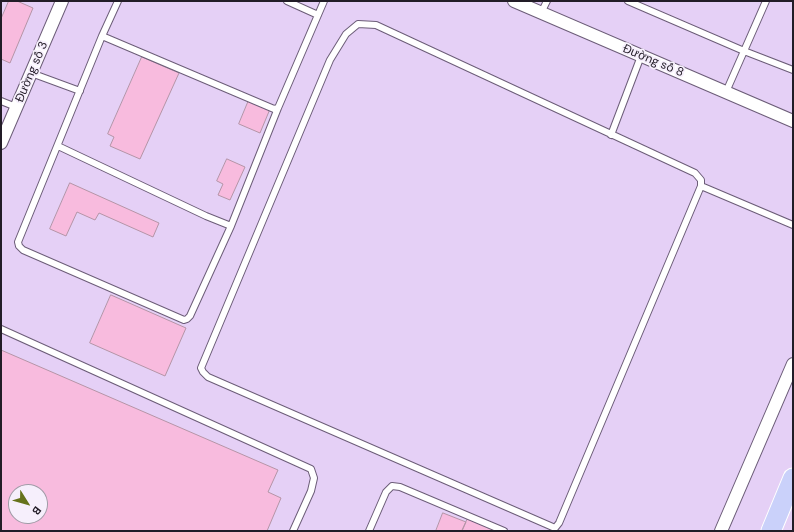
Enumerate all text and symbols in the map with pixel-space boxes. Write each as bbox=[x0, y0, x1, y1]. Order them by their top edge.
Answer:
street label: Đường số 3 bbox=[13, 39, 51, 105]
street label: Đường số 8 bbox=[620, 42, 686, 80]
north arrow bbox=[8, 484, 48, 524]
text: B bbox=[29, 504, 44, 518]

